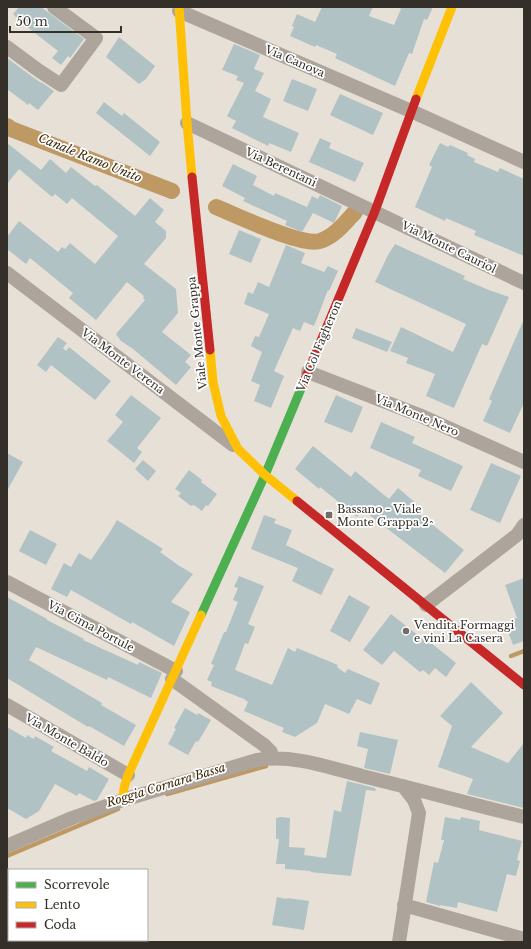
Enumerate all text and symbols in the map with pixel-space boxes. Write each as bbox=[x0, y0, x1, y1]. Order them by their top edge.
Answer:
scale bar bbox=[10, 8, 121, 34]
text: 50 m bbox=[16, 14, 48, 29]
street label: Via Canova bbox=[262, 42, 328, 80]
water label: Canale Ramo Unito bbox=[36, 130, 144, 185]
street label: Via Berentani bbox=[242, 144, 319, 190]
street label: Via Monte Cauriol bbox=[398, 218, 499, 276]
street label: Viale Monte Grappa bbox=[184, 275, 210, 391]
street label: Via Col Fagheron bbox=[293, 298, 345, 395]
street label: Via Monte Verena bbox=[78, 325, 168, 397]
street label: Via Monte Nero bbox=[372, 391, 461, 439]
place label: Bassano - Viale Monte Grappa 2^ bbox=[337, 502, 434, 529]
marker: Bassano - Viale Monte Grappa 2^ bbox=[324, 510, 334, 520]
street label: Via Cima Portule bbox=[44, 597, 137, 655]
place label: Vendita Formaggi e vini La Casera bbox=[413, 618, 514, 645]
marker: Vendita Formaggi e vini La Casera bbox=[401, 626, 411, 636]
street label: Via Monte Baldo bbox=[22, 710, 111, 770]
water label: Roggia Cornara Bassa bbox=[103, 759, 227, 810]
legend bbox=[8, 869, 148, 941]
text: Scorrevole bbox=[44, 877, 110, 892]
text: Lento bbox=[44, 897, 80, 912]
text: Coda bbox=[44, 917, 77, 932]

